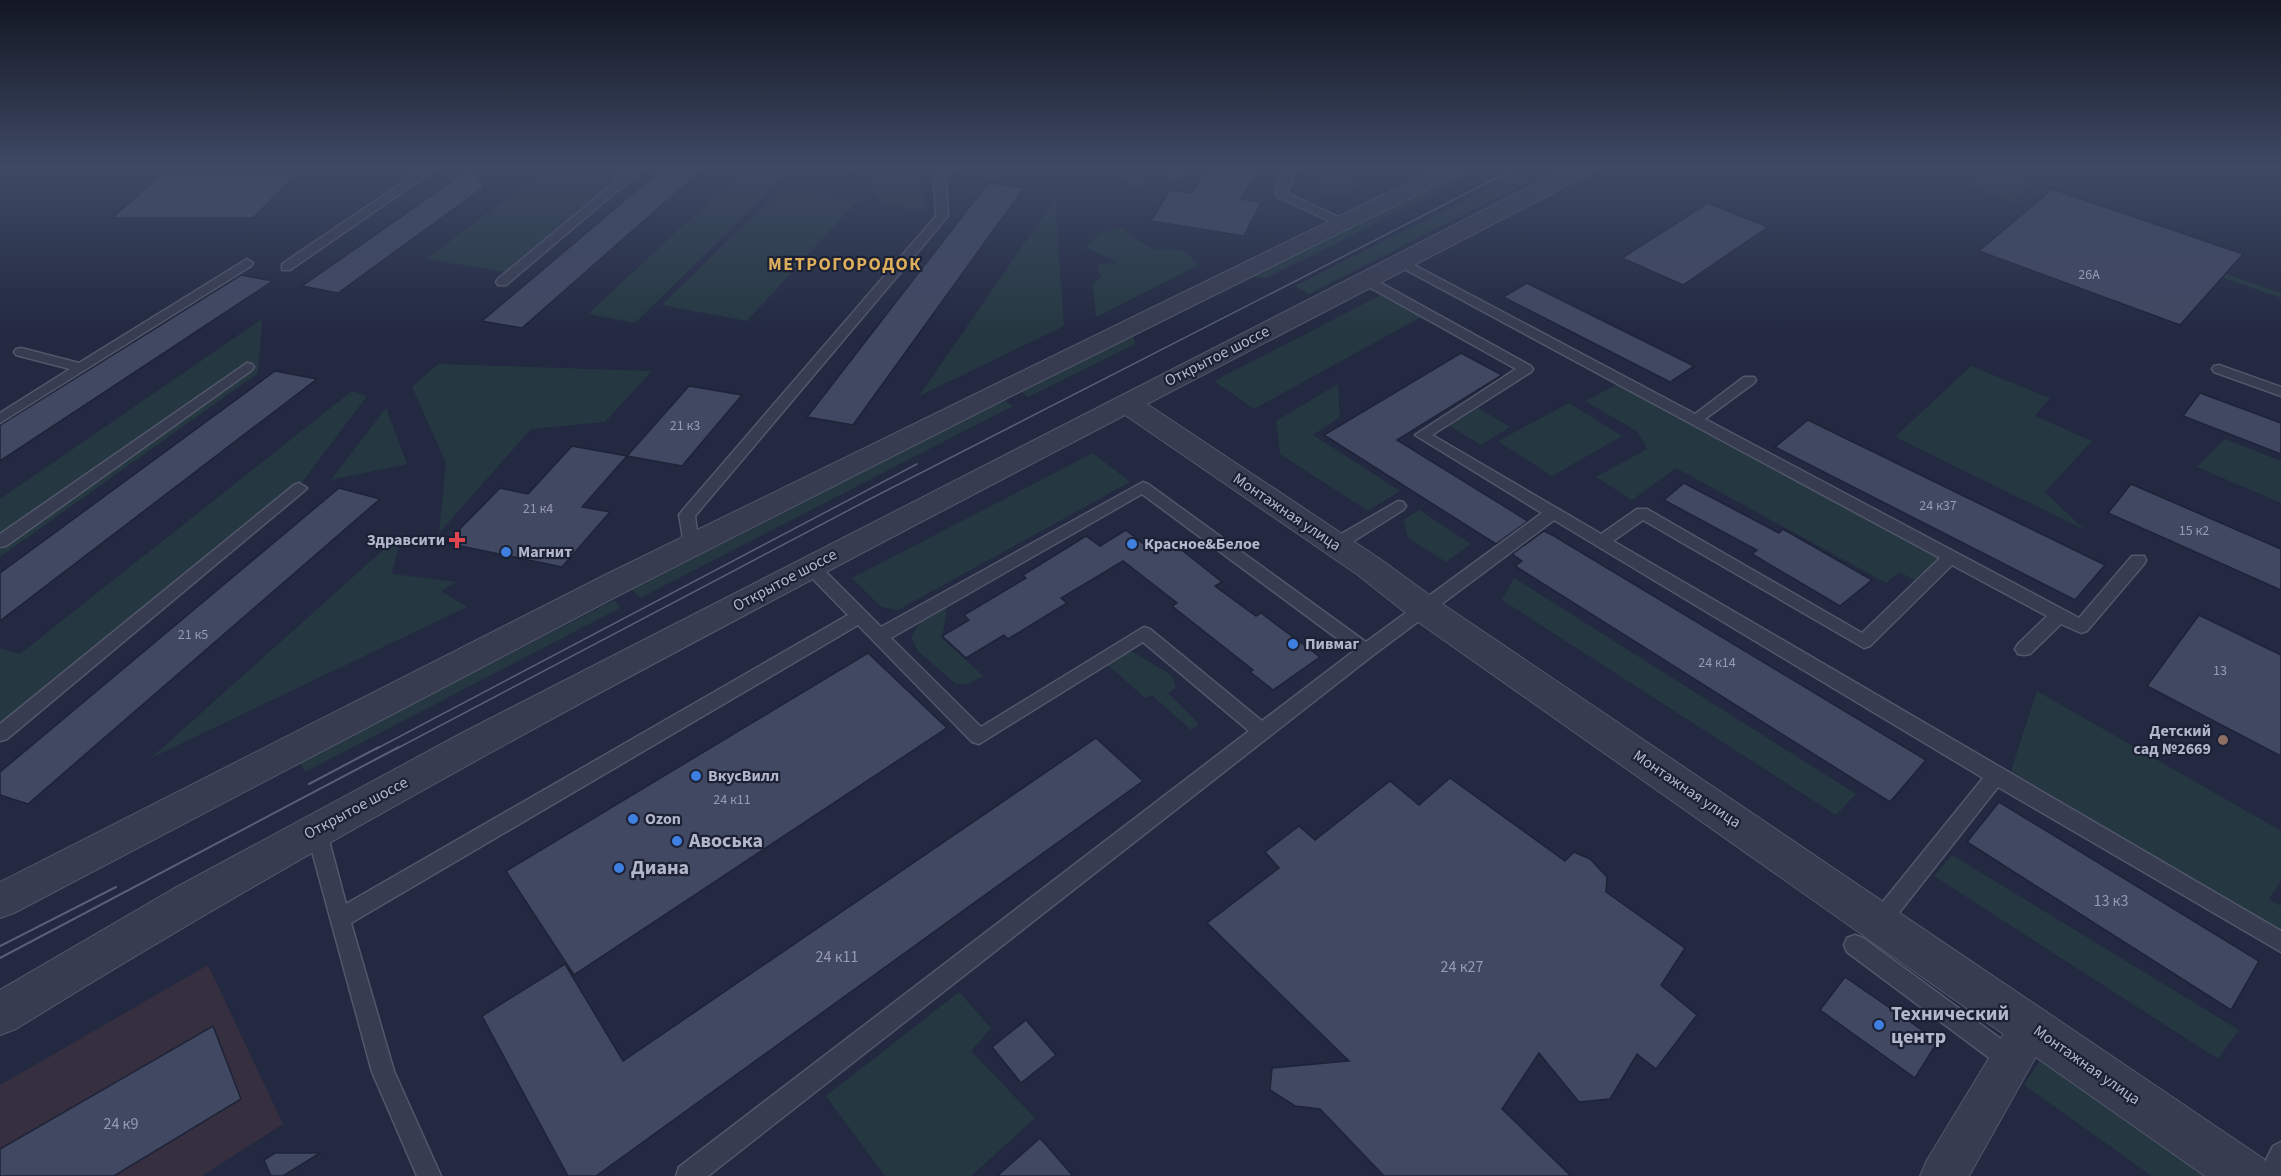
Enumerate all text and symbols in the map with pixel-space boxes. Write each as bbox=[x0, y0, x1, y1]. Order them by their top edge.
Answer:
district label: МЕТРОГОРОДОК bbox=[768, 252, 922, 277]
house number: 26А bbox=[2078, 265, 2100, 285]
street label: Открытое шоссе bbox=[1161, 320, 1273, 392]
house number: 21 к3 bbox=[670, 416, 700, 436]
street label: Монтажная улица bbox=[1229, 468, 1345, 556]
house number: 24 к37 bbox=[1919, 496, 1957, 516]
house number: 21 к4 bbox=[523, 499, 553, 519]
house number: 15 к2 bbox=[2179, 521, 2209, 541]
place label: Здравсити bbox=[367, 529, 445, 551]
marker: Здравсити bbox=[450, 533, 464, 547]
place label: Красное&Белое bbox=[1144, 533, 1260, 555]
marker: Красное&Белое bbox=[1125, 537, 1139, 551]
place label: Магнит bbox=[518, 541, 572, 563]
street label: Открытое шоссе bbox=[729, 543, 841, 617]
marker: Магнит bbox=[499, 545, 513, 559]
house number: 21 к5 bbox=[178, 625, 208, 645]
place label: Пивмаг bbox=[1305, 633, 1359, 655]
marker: Пивмаг bbox=[1286, 637, 1300, 651]
house number: 24 к14 bbox=[1698, 653, 1736, 673]
house number: 13 bbox=[2213, 661, 2227, 681]
place label: Детский сад №2669 bbox=[2133, 720, 2211, 760]
marker: Детский сад №2669 bbox=[2216, 733, 2230, 747]
street label: Монтажная улица bbox=[1629, 745, 1745, 833]
place label: ВкусВилл bbox=[708, 765, 779, 787]
marker: ВкусВилл bbox=[689, 769, 703, 783]
street label: Открытое шоссе bbox=[300, 771, 412, 845]
house number: 24 к11 bbox=[713, 790, 751, 810]
place label: Ozon bbox=[645, 808, 681, 830]
marker: Ozon bbox=[626, 812, 640, 826]
place label: Авоська bbox=[688, 827, 763, 855]
marker: Авоська bbox=[670, 834, 684, 848]
place label: Диана bbox=[631, 854, 689, 882]
marker: Диана bbox=[612, 861, 626, 875]
house number: 13 к3 bbox=[2094, 890, 2129, 912]
house number: 24 к11 bbox=[816, 946, 859, 968]
house number: 24 к27 bbox=[1441, 956, 1484, 978]
place label: Технический центр bbox=[1891, 1000, 2009, 1051]
marker: Технический центр bbox=[1872, 1018, 1886, 1032]
street label: Монтажная улица bbox=[2029, 1020, 2145, 1110]
house number: 24 к9 bbox=[104, 1113, 139, 1135]

